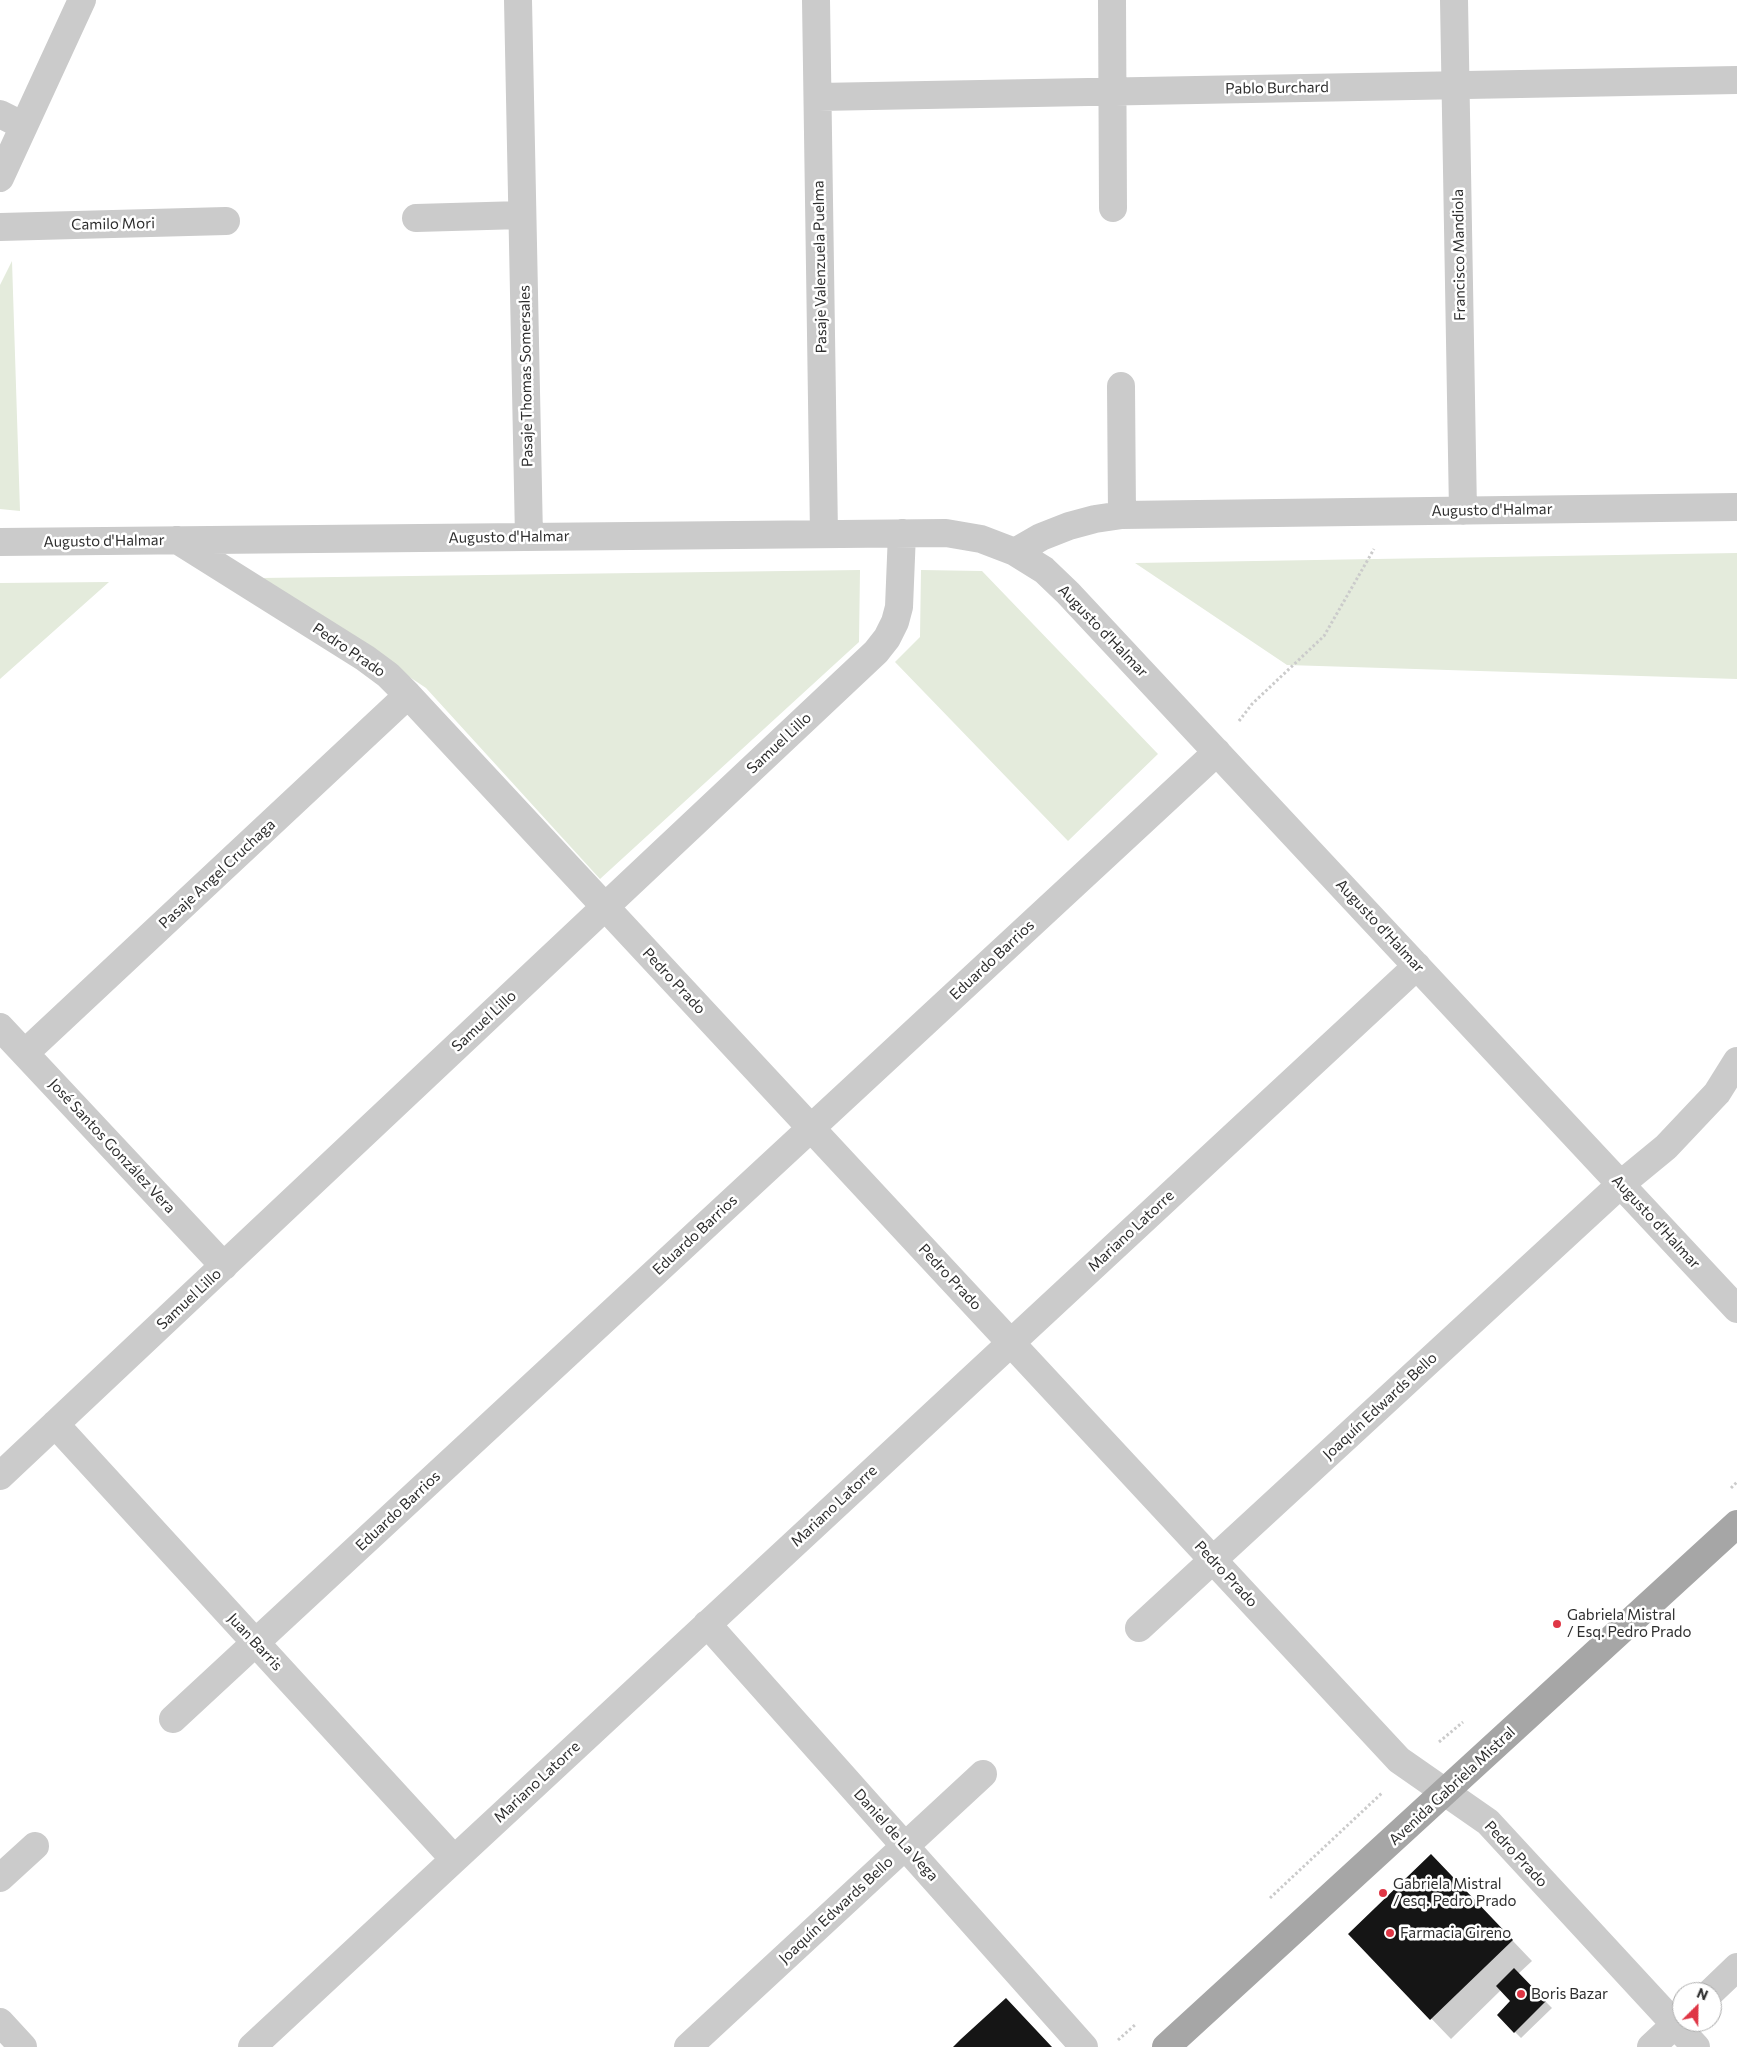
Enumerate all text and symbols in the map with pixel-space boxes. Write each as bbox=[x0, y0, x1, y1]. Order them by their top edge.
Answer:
street label: Pablo Burchard bbox=[1225, 78, 1329, 98]
street label: Pasaje Valenzuela Puelma bbox=[809, 180, 831, 354]
street label: Francisco Mandiola bbox=[1449, 189, 1469, 321]
street label: Camilo Mori bbox=[71, 214, 155, 234]
street label: Pasaje Thomas Somersales bbox=[515, 285, 537, 467]
street label: Augusto d'Halmar bbox=[1431, 500, 1553, 520]
street label: Augusto d'Halmar bbox=[448, 527, 570, 547]
street label: Augusto d'Halmar bbox=[43, 531, 165, 551]
street label: Augusto d'Halmar bbox=[1054, 581, 1152, 681]
street label: Pedro Prado bbox=[309, 619, 389, 681]
street label: Samuel Lillo bbox=[743, 709, 815, 777]
street label: Pasaje Angel Cruchaga bbox=[155, 815, 279, 933]
street label: Augusto d'Halmar bbox=[1332, 876, 1428, 976]
street label: Eduardo Barrios bbox=[946, 916, 1038, 1004]
street label: Pedro Prado bbox=[639, 944, 709, 1018]
street label: Samuel Lillo bbox=[448, 987, 520, 1055]
street label: José Santos González Vera bbox=[45, 1075, 179, 1217]
street label: Augusto d'Halmar bbox=[1608, 1172, 1704, 1272]
street label: Mariano Latorre bbox=[1084, 1186, 1178, 1276]
street label: Eduardo Barrios bbox=[649, 1191, 741, 1279]
street label: Pedro Prado bbox=[915, 1240, 985, 1314]
street label: Samuel Lillo bbox=[153, 1265, 225, 1333]
street label: Joaquín Edwards Bello bbox=[1319, 1349, 1441, 1463]
street label: Mariano Latorre bbox=[787, 1461, 881, 1551]
street label: Eduardo Barrios bbox=[352, 1467, 444, 1555]
street label: Pedro Prado bbox=[1191, 1537, 1261, 1611]
place label: Gabriela Mistral / Esq. Pedro Prado bbox=[1567, 1606, 1691, 1641]
street label: Juan Barris bbox=[224, 1609, 286, 1675]
marker: Gabriela Mistral / Esq. Pedro Prado bbox=[1551, 1618, 1563, 1630]
street label: Avenida Gabriela Mistral bbox=[1385, 1723, 1519, 1849]
street label: Mariano Latorre bbox=[490, 1737, 584, 1827]
street label: Daniel de La Vega bbox=[850, 1785, 942, 1885]
street label: Pedro Prado bbox=[1481, 1817, 1551, 1891]
street label: Joaquín Edwards Bello bbox=[775, 1853, 897, 1967]
place label: Gabriela Mistral / esq. Pedro Prado bbox=[1393, 1875, 1516, 1910]
marker: Gabriela Mistral / esq. Pedro Prado bbox=[1377, 1887, 1389, 1899]
place label: Farmacia Gireno bbox=[1400, 1924, 1511, 1942]
marker: Farmacia Gireno bbox=[1384, 1927, 1396, 1939]
north arrow bbox=[1672, 1982, 1722, 2032]
text: N bbox=[1695, 1984, 1711, 2004]
place label: Boris Bazar bbox=[1531, 1985, 1608, 2003]
marker: Boris Bazar bbox=[1515, 1988, 1527, 2000]

